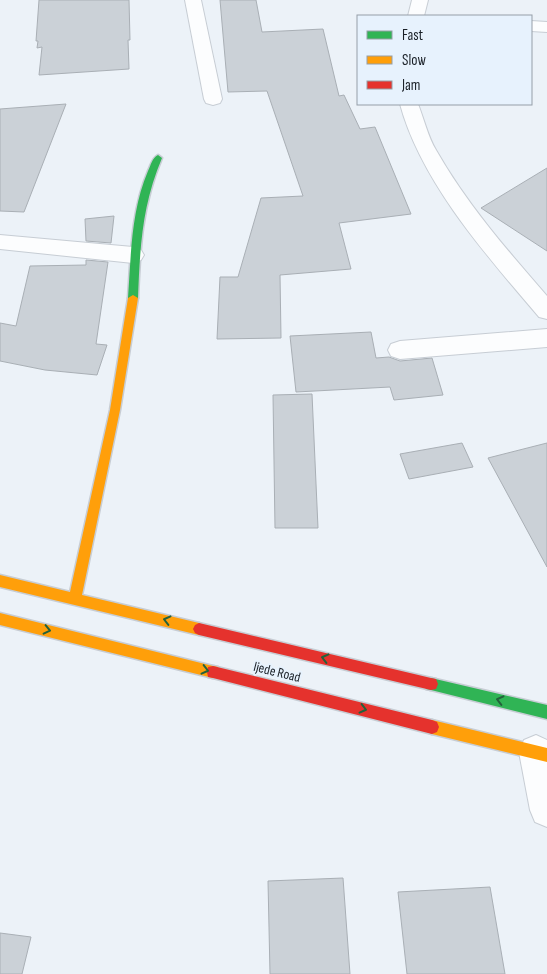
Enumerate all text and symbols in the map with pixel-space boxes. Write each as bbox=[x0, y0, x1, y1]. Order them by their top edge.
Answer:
legend bbox=[357, 15, 532, 105]
text: Fast bbox=[402, 26, 424, 45]
text: Slow bbox=[402, 51, 426, 70]
text: Jam bbox=[401, 76, 420, 95]
one-way arrow bbox=[162, 615, 171, 626]
one-way arrow bbox=[43, 624, 52, 635]
one-way arrow bbox=[320, 653, 329, 664]
street label: Ijede Road bbox=[252, 658, 302, 686]
one-way arrow bbox=[201, 664, 209, 674]
one-way arrow bbox=[495, 695, 504, 706]
one-way arrow bbox=[358, 703, 367, 714]

